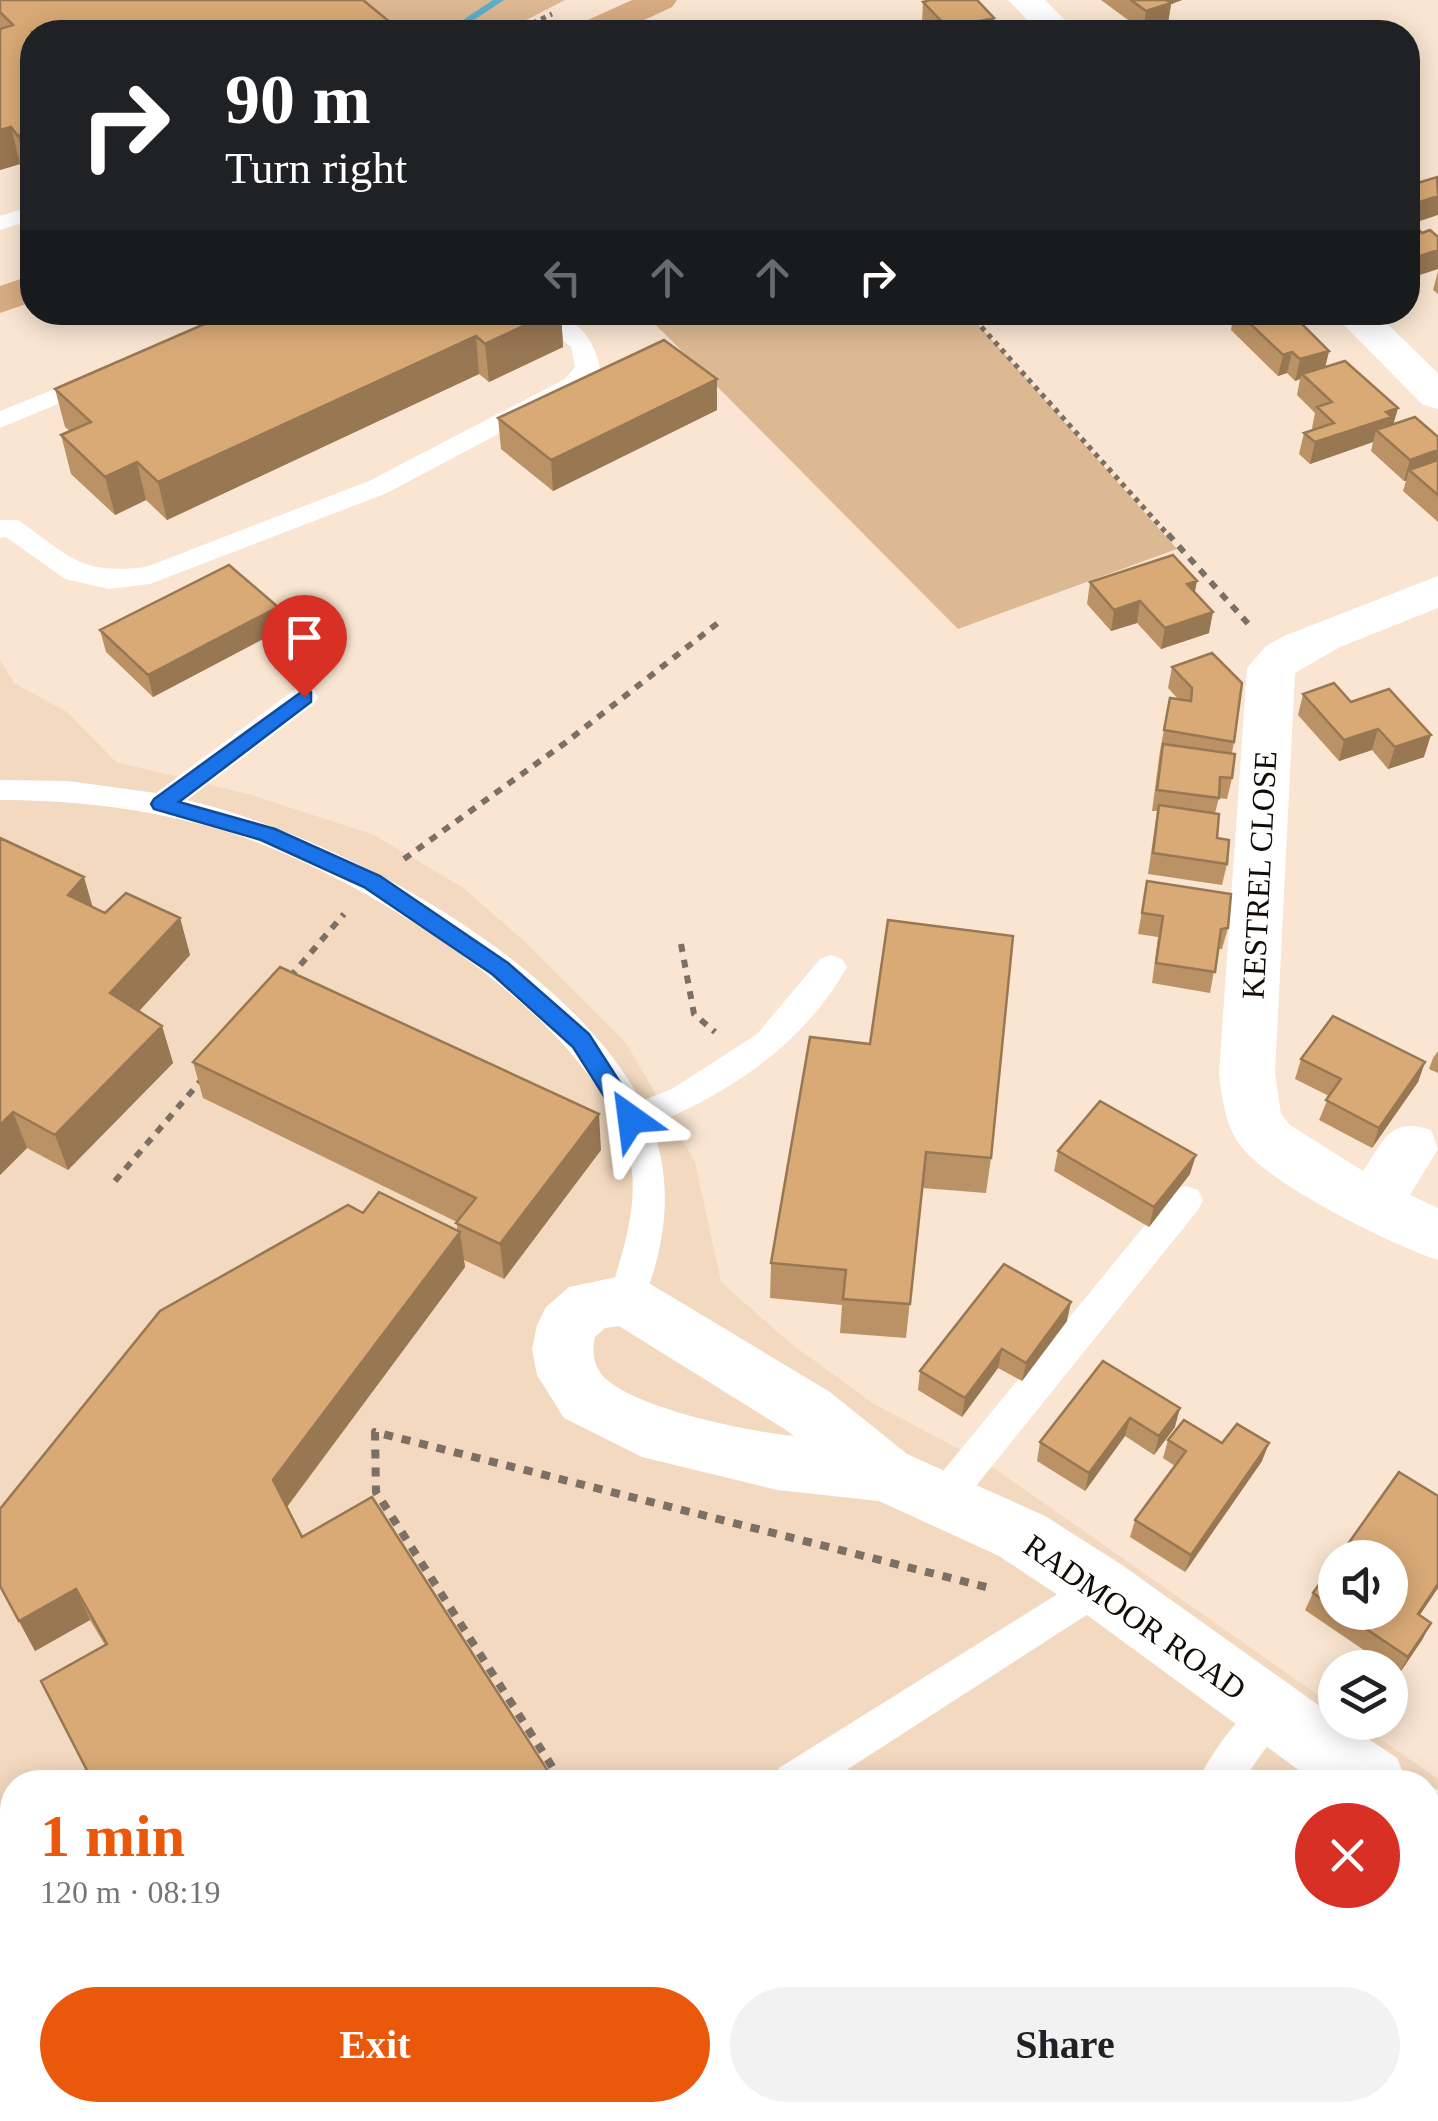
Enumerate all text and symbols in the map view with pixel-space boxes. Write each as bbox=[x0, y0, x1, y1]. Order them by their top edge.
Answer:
icon: right bbox=[60, 60, 190, 190]
text: 90 m bbox=[225, 61, 371, 138]
text: Turn right bbox=[225, 143, 407, 193]
icon: left bbox=[535, 250, 590, 305]
icon: ahead bbox=[640, 250, 695, 305]
icon: ahead bbox=[745, 250, 800, 305]
icon: right bbox=[850, 250, 905, 305]
pin bbox=[262, 595, 347, 698]
icon: arrive bbox=[277, 610, 332, 665]
street label: KESTREL CLOSE bbox=[1235, 750, 1283, 1000]
position arrow bbox=[579, 1067, 683, 1171]
street label: RADMOOR ROAD bbox=[1017, 1527, 1253, 1707]
map controls bbox=[1318, 1540, 1408, 1740]
button: sound bbox=[1318, 1540, 1408, 1630]
button: layers bbox=[1318, 1650, 1408, 1740]
text: 1 min bbox=[40, 1803, 185, 1869]
button: close bbox=[1295, 1803, 1400, 1908]
text: 120 m · 08:19 bbox=[40, 1874, 220, 1910]
button: Exit bbox=[40, 1987, 710, 2102]
button: Share bbox=[730, 1987, 1400, 2102]

